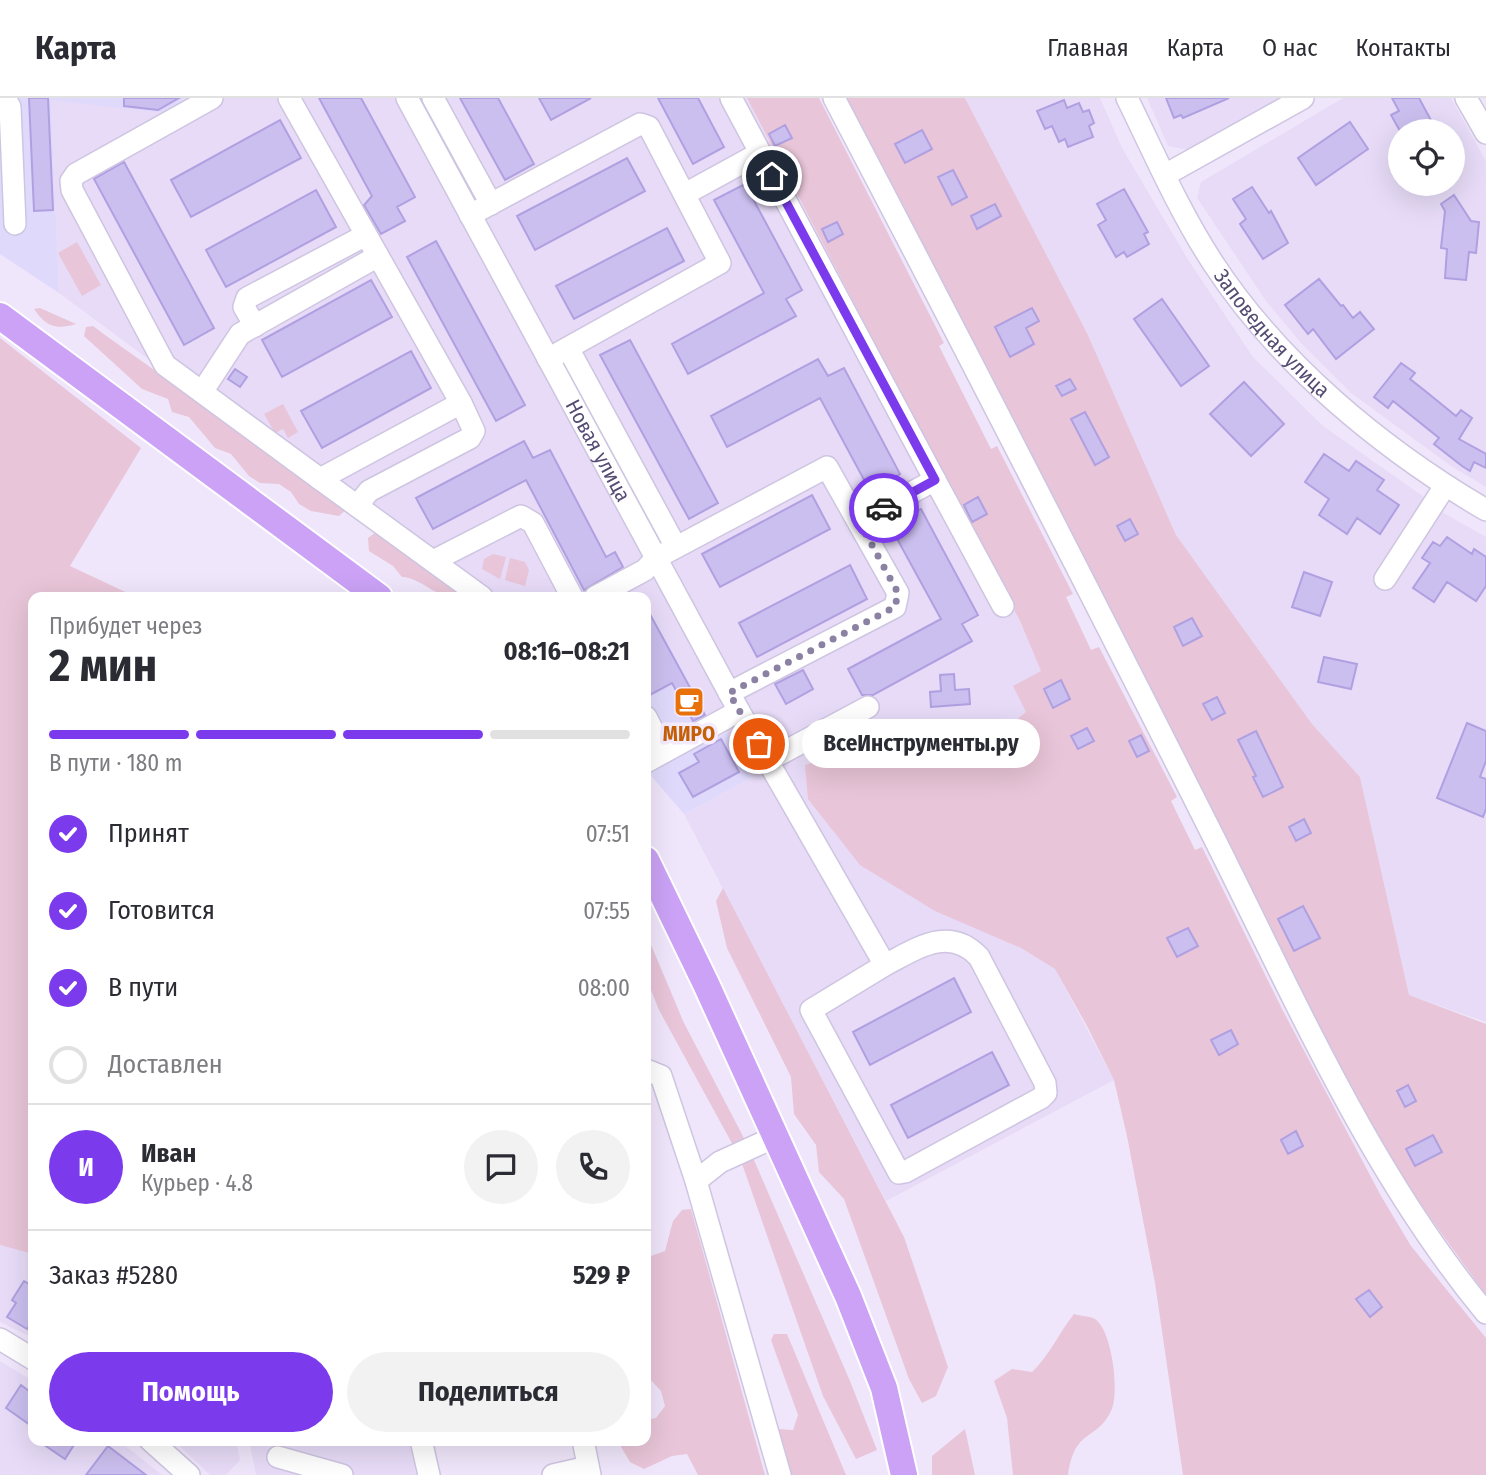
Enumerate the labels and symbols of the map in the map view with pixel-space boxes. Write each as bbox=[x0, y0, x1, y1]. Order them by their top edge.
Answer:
pin bbox=[742, 146, 802, 206]
street label: Заповедная улица bbox=[1208, 264, 1335, 403]
street label: Новая улица bbox=[560, 395, 636, 506]
courier bbox=[849, 473, 919, 543]
cafe icon: МИРО bbox=[672, 685, 706, 719]
pin bbox=[729, 714, 789, 774]
callout: ВсеИнструменты.ру bbox=[801, 720, 1039, 768]
place label: МИРО bbox=[663, 721, 715, 747]

